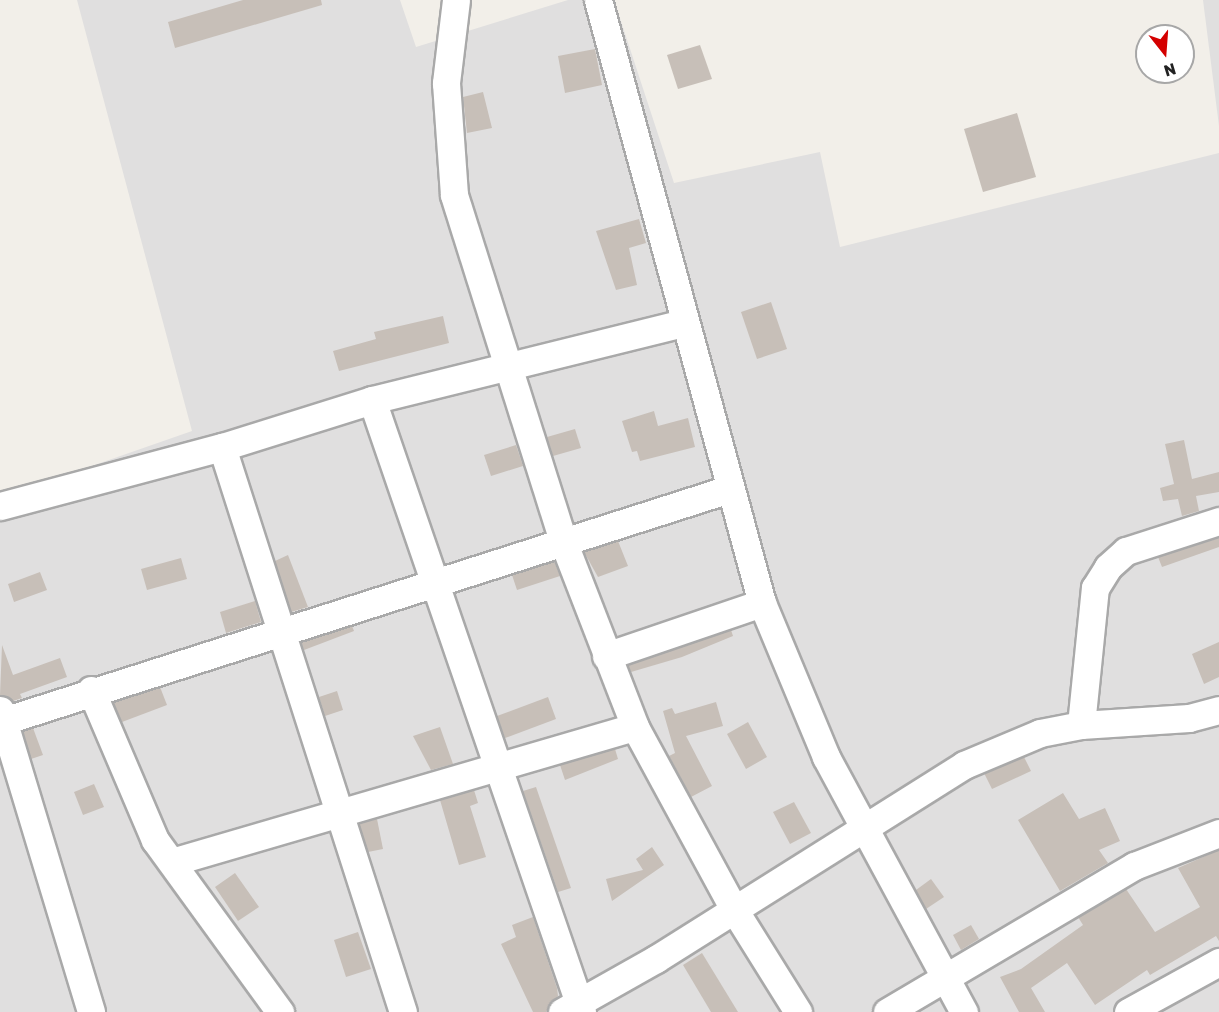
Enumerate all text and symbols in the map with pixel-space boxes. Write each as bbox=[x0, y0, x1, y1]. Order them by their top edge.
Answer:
north arrow bbox=[1135, 24, 1195, 84]
text: N bbox=[1162, 59, 1178, 81]

